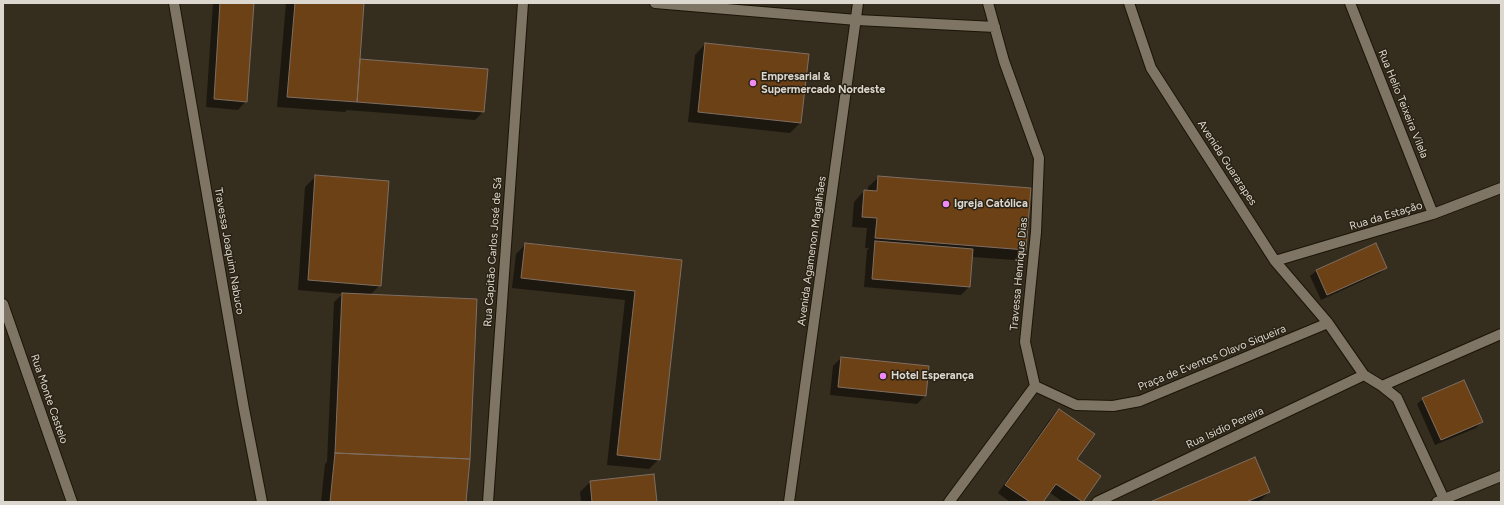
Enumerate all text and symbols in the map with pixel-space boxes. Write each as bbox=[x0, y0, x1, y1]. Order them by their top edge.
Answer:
street label: Rua Helio Teixeira Vilela bbox=[1375, 48, 1431, 160]
place label: Empresarial & Supermercado Nordeste bbox=[761, 70, 885, 96]
marker: Empresarial & Supermercado Nordeste bbox=[748, 78, 758, 88]
street label: Avenida Guararapes bbox=[1195, 118, 1259, 208]
street label: Avenida Agamenon Magalhães bbox=[795, 175, 829, 327]
street label: Rua Capitão Carlos José de Sá bbox=[481, 177, 505, 327]
street label: Travessa Joaquim Nabuco bbox=[211, 186, 247, 316]
place label: Igreja Católica bbox=[954, 197, 1028, 211]
marker: Igreja Católica bbox=[941, 199, 951, 209]
street label: Rua da Estação bbox=[1348, 199, 1424, 233]
street label: Travessa Henrique Dias bbox=[1007, 217, 1031, 331]
street label: Praça de Eventos Olavo Siqueira bbox=[1136, 322, 1288, 394]
street label: Rua Monte Castelo bbox=[28, 353, 70, 445]
place label: Hotel Esperança bbox=[891, 369, 974, 383]
marker: Hotel Esperança bbox=[878, 371, 888, 381]
street label: Rua Isidio Pereira bbox=[1184, 404, 1266, 452]

